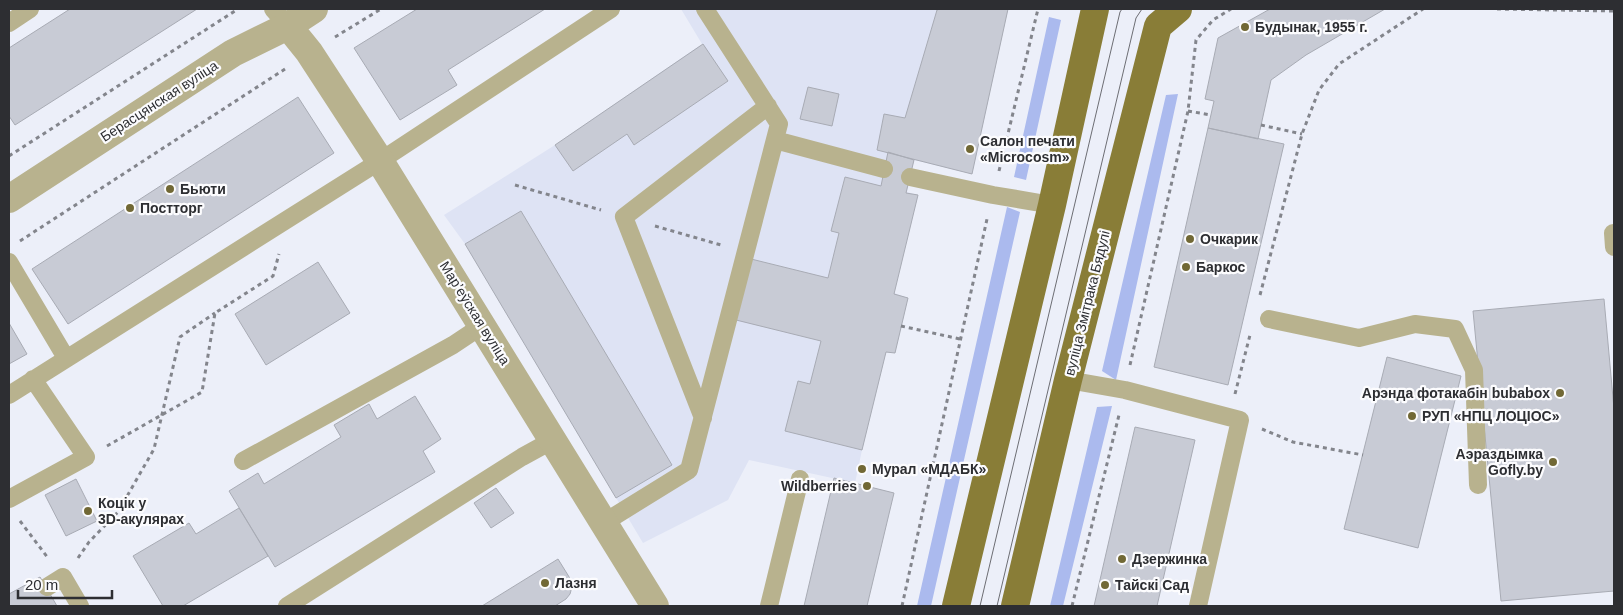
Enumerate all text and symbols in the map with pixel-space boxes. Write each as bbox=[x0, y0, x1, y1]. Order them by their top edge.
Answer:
place label: Будынак, 1955 г. bbox=[1255, 19, 1368, 35]
marker: Будынак, 1955 г. bbox=[1239, 21, 1251, 33]
street label: Берасцянская вуліца bbox=[97, 57, 221, 145]
place label: Салон печати «Microcosm» bbox=[980, 133, 1075, 165]
marker: Салон печати «Microcosm» bbox=[964, 143, 976, 155]
place label: Бьюти bbox=[180, 181, 226, 197]
marker: Бьюти bbox=[164, 183, 176, 195]
place label: Постторг bbox=[140, 200, 203, 216]
marker: Постторг bbox=[124, 202, 136, 214]
street label: вуліца Змітрака Бядулі bbox=[1061, 229, 1113, 377]
place label: Очкарик bbox=[1200, 231, 1259, 247]
marker: Очкарик bbox=[1184, 233, 1196, 245]
street label: Марʼеўская вуліца bbox=[437, 258, 513, 368]
place label: Баркос bbox=[1196, 259, 1246, 275]
marker: Баркос bbox=[1180, 261, 1192, 273]
place label: Арэнда фотакабін bubabox bbox=[1362, 385, 1550, 401]
marker: Арэнда фотакабін bubabox bbox=[1554, 387, 1566, 399]
place label: РУП «НПЦ ЛОЦІОС» bbox=[1422, 408, 1560, 424]
marker: РУП «НПЦ ЛОЦІОС» bbox=[1406, 410, 1418, 422]
place label: Аэраздымка Gofly.by bbox=[1456, 446, 1543, 478]
marker: Аэраздымка Gofly.by bbox=[1547, 456, 1559, 468]
place label: Мурал «МДАБК» bbox=[872, 461, 987, 477]
marker: Мурал «МДАБК» bbox=[856, 463, 868, 475]
place label: Wildberries bbox=[781, 478, 857, 494]
marker: Wildberries bbox=[861, 480, 873, 492]
place label: Коцік у 3D-акулярах bbox=[98, 495, 184, 527]
marker: Коцік у 3D-акулярах bbox=[82, 505, 94, 517]
place label: Дзержинка bbox=[1132, 551, 1207, 567]
marker: Дзержинка bbox=[1116, 553, 1128, 565]
scale bar bbox=[18, 568, 111, 600]
place label: Лазня bbox=[555, 575, 597, 591]
text: 20 m bbox=[25, 576, 58, 593]
marker: Лазня bbox=[539, 577, 551, 589]
place label: Тайскі Сад bbox=[1115, 577, 1189, 593]
marker: Тайскі Сад bbox=[1099, 579, 1111, 591]

